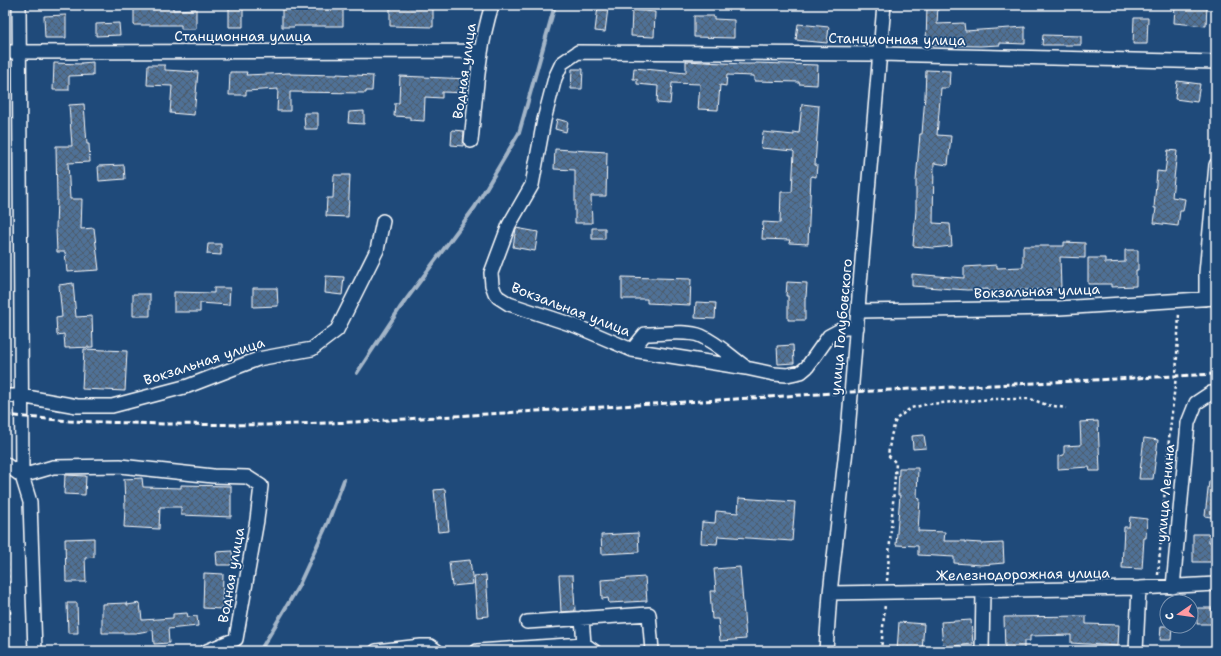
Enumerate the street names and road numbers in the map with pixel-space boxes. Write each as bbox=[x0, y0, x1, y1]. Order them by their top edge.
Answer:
street label: Водная улица bbox=[448, 22, 480, 120]
street label: Станционная улица bbox=[174, 27, 312, 45]
street label: Станционная улица bbox=[828, 29, 966, 49]
street label: улица Голубовского bbox=[826, 258, 856, 396]
street label: Вокзальная улица bbox=[509, 278, 633, 340]
street label: Вокзальная улица bbox=[974, 280, 1101, 302]
street label: Вокзальная улица bbox=[141, 333, 267, 389]
street label: улица Ленина bbox=[1152, 443, 1178, 543]
street label: Водная улица bbox=[214, 526, 248, 624]
street label: Железнодорожная улица bbox=[936, 563, 1110, 585]

